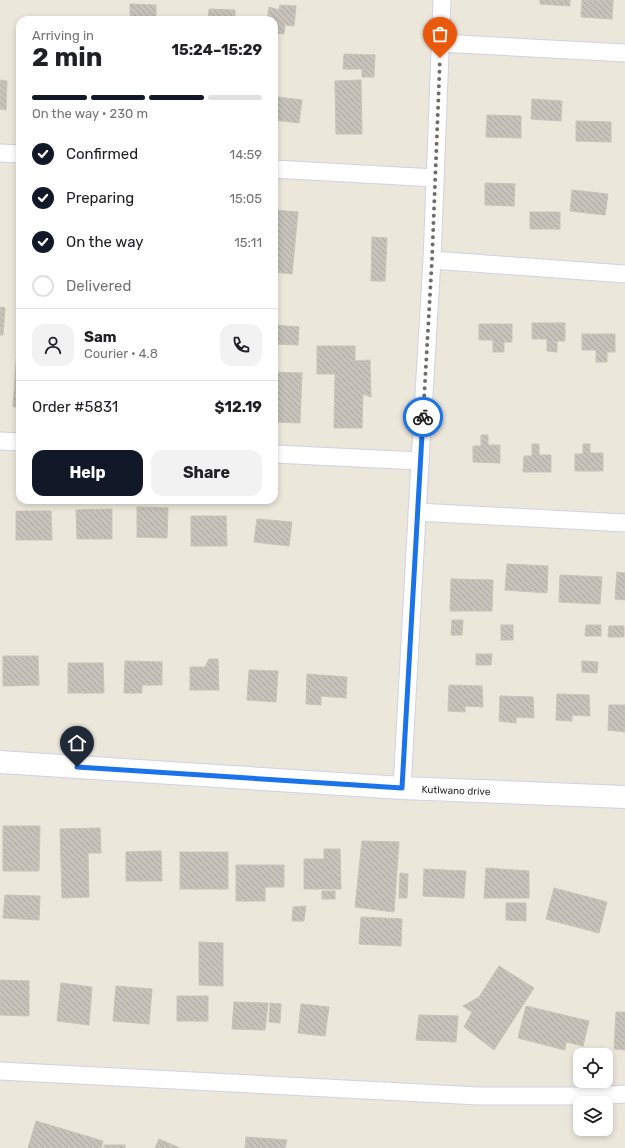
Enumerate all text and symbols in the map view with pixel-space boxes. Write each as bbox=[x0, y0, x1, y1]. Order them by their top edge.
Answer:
pin bbox=[423, 17, 457, 58]
icon: bag bbox=[429, 23, 451, 45]
text: Arriving in bbox=[32, 28, 94, 43]
text: 15:24–15:29 bbox=[172, 41, 262, 59]
text: 2 min bbox=[32, 42, 102, 73]
text: On the way · 230 m bbox=[32, 106, 148, 121]
icon: check bbox=[32, 143, 54, 165]
text: Confirmed bbox=[66, 145, 138, 163]
text: 14:59 bbox=[230, 147, 262, 162]
icon: check bbox=[32, 187, 54, 209]
text: Preparing bbox=[66, 189, 134, 207]
text: 15:05 bbox=[229, 191, 262, 206]
icon: check bbox=[32, 231, 54, 253]
text: On the way bbox=[66, 233, 144, 251]
text: 15:11 bbox=[234, 235, 262, 250]
text: Delivered bbox=[66, 277, 131, 295]
button: person bbox=[32, 324, 74, 366]
button: phone bbox=[220, 324, 262, 366]
text: Sam bbox=[84, 328, 117, 346]
text: Courier · 4.8 bbox=[84, 346, 158, 361]
courier bbox=[403, 397, 443, 437]
text: Order #5831 bbox=[32, 398, 118, 416]
text: $12.19 bbox=[214, 398, 262, 416]
icon: bike bbox=[412, 406, 434, 428]
button: Help bbox=[32, 450, 143, 496]
button: Share bbox=[151, 450, 262, 496]
pin bbox=[60, 726, 94, 767]
icon: home bbox=[66, 732, 88, 754]
street label: Kutlwano drive bbox=[421, 784, 491, 798]
map controls bbox=[573, 1048, 613, 1136]
button: locate bbox=[573, 1048, 613, 1088]
button: layers bbox=[573, 1096, 613, 1136]

